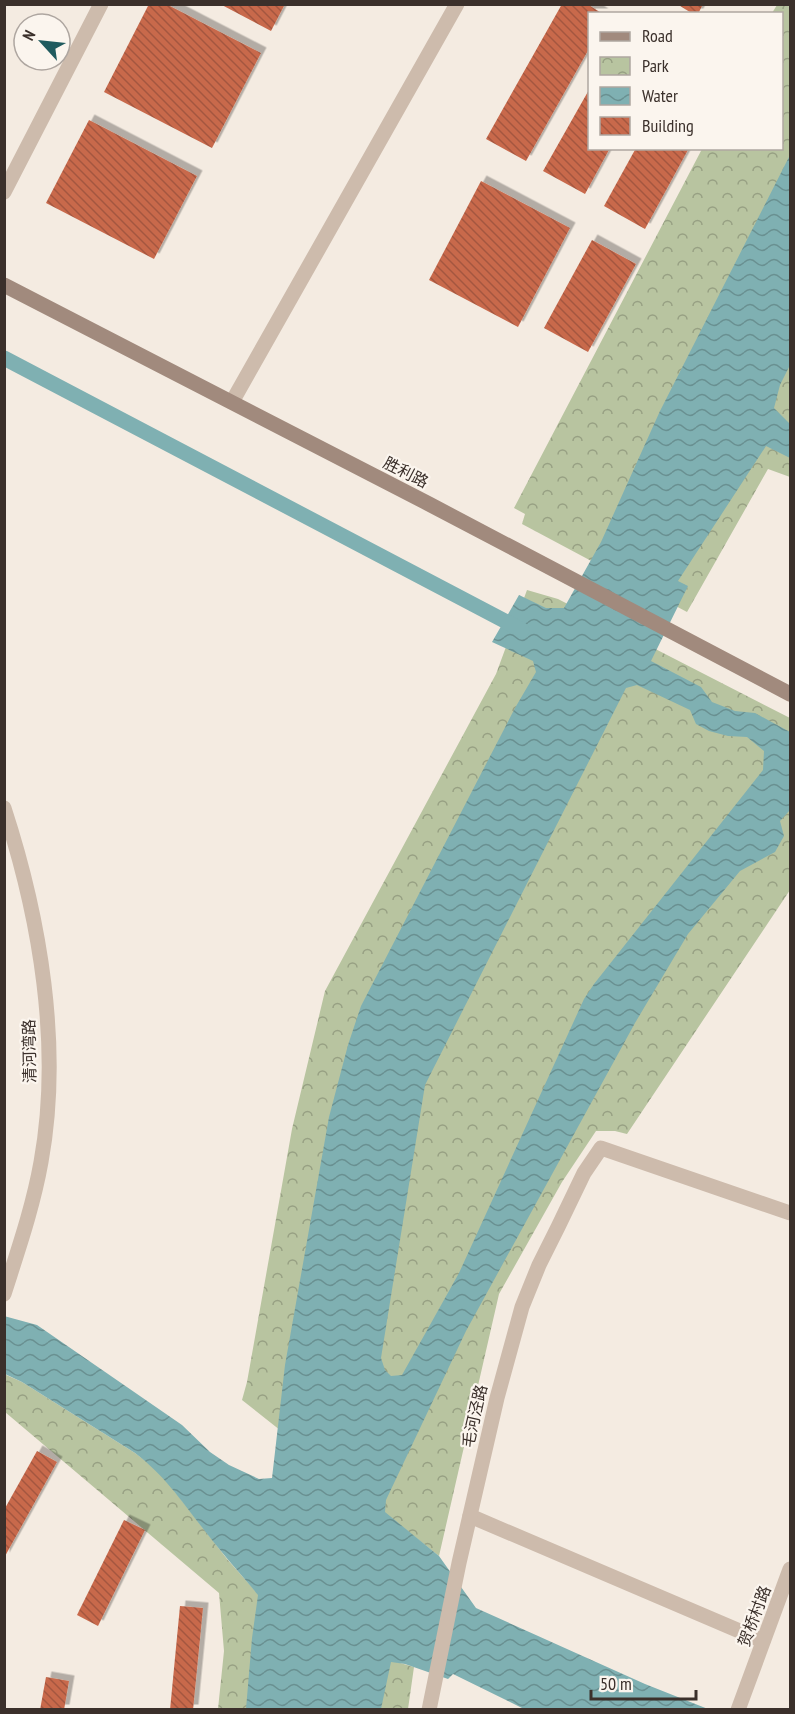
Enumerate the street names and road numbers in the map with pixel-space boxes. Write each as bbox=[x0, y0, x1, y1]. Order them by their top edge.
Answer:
street label: 胜利路 bbox=[380, 452, 432, 492]
street label: 清河湾路 bbox=[18, 1019, 40, 1083]
street label: 毛河泾路 bbox=[457, 1383, 491, 1449]
street label: 贺桥村路 bbox=[733, 1583, 775, 1649]

